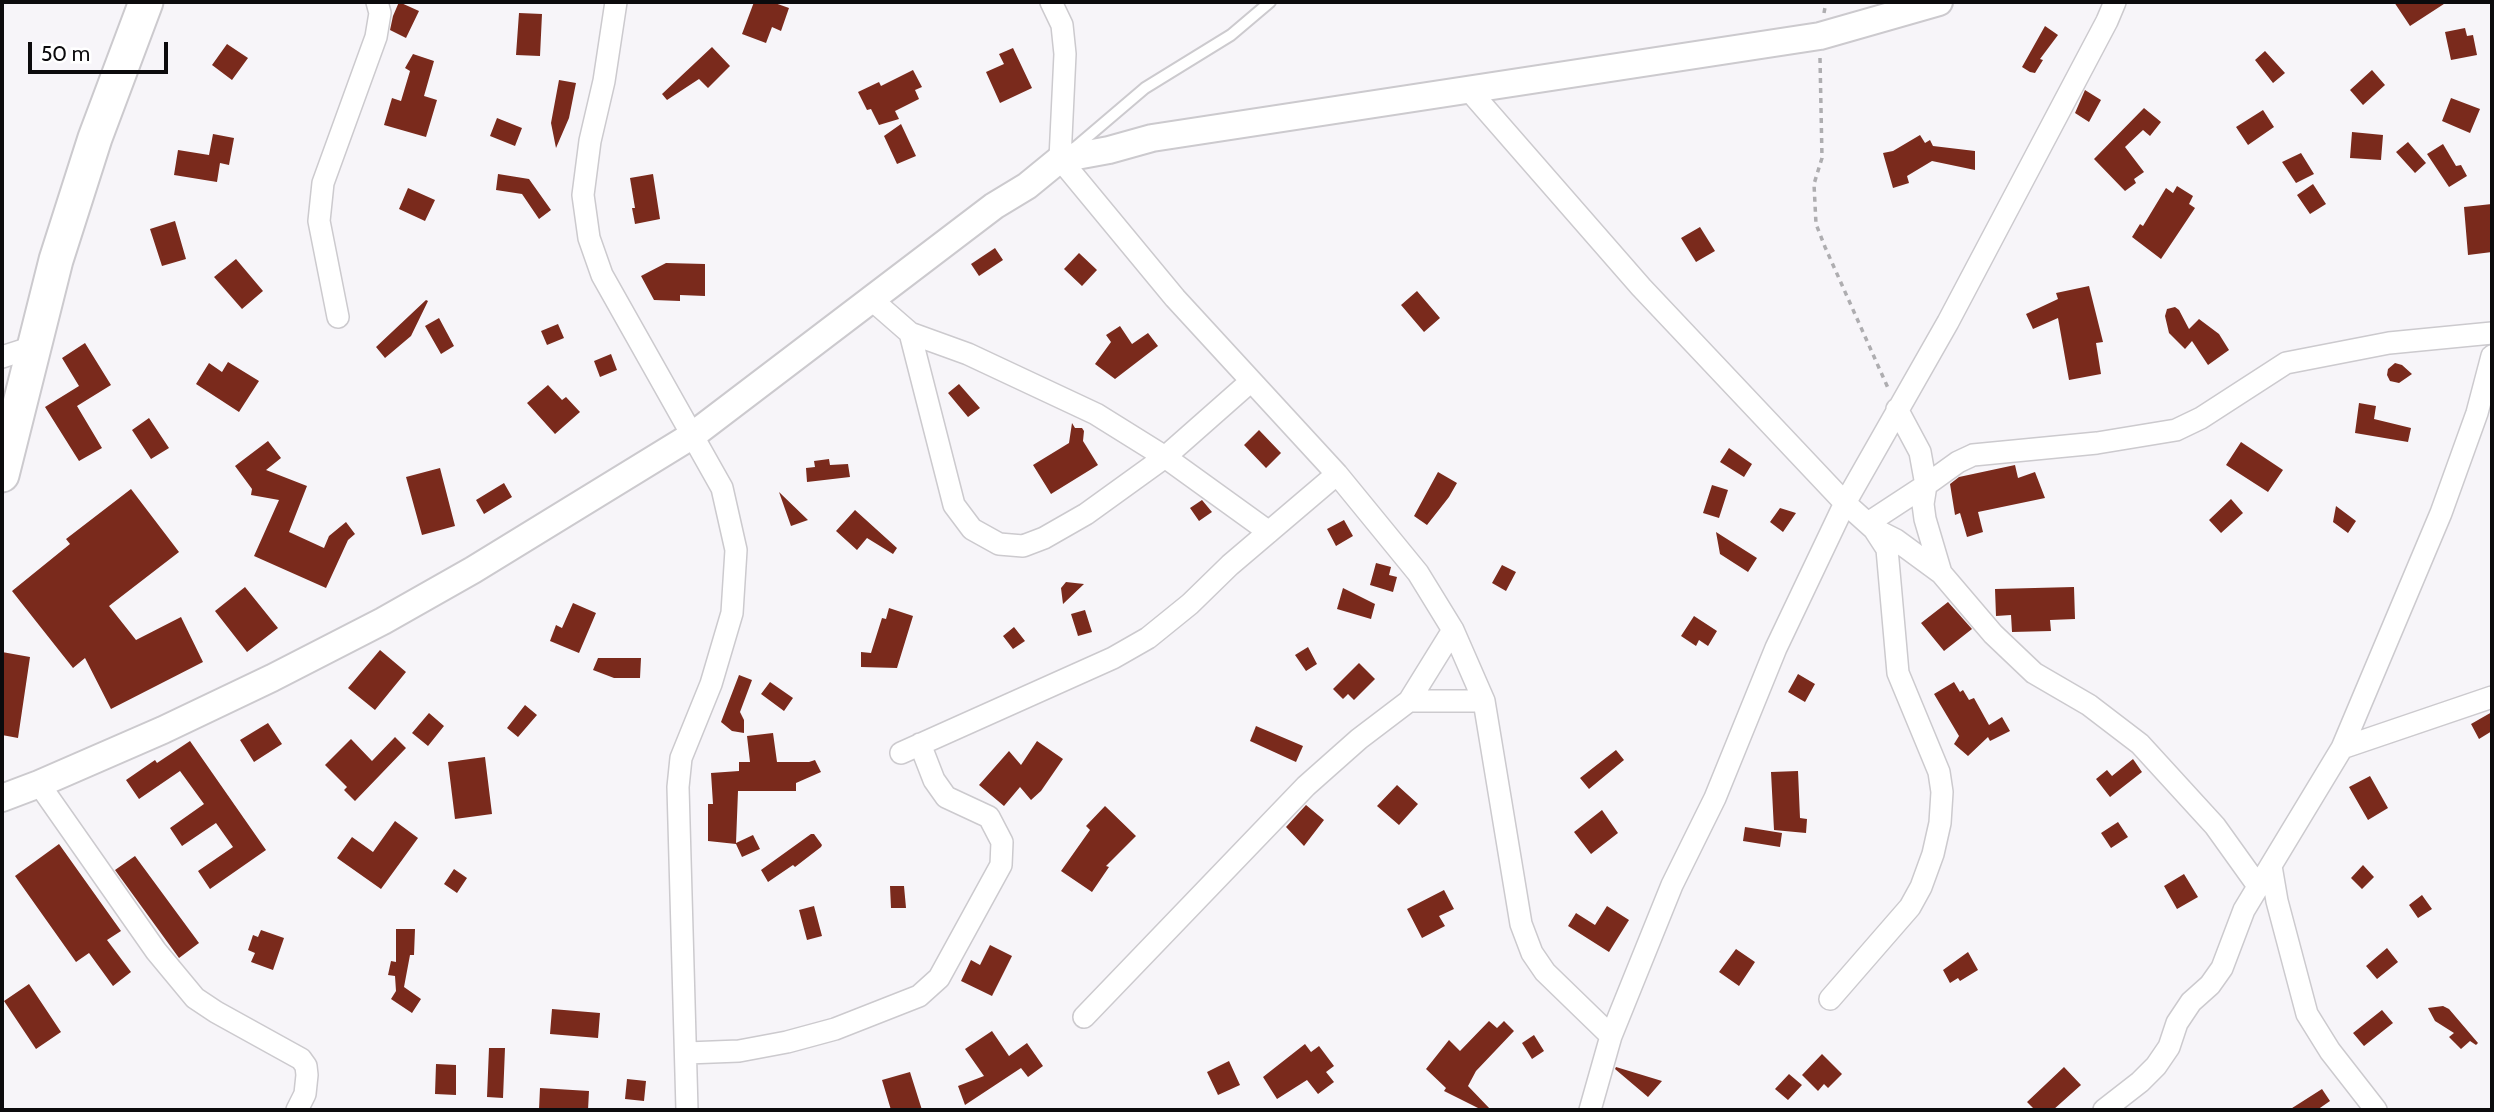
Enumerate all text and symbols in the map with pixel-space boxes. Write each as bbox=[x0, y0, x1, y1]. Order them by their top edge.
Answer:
scale bar bbox=[32, 28, 172, 72]
text: 50 m bbox=[41, 41, 90, 66]

